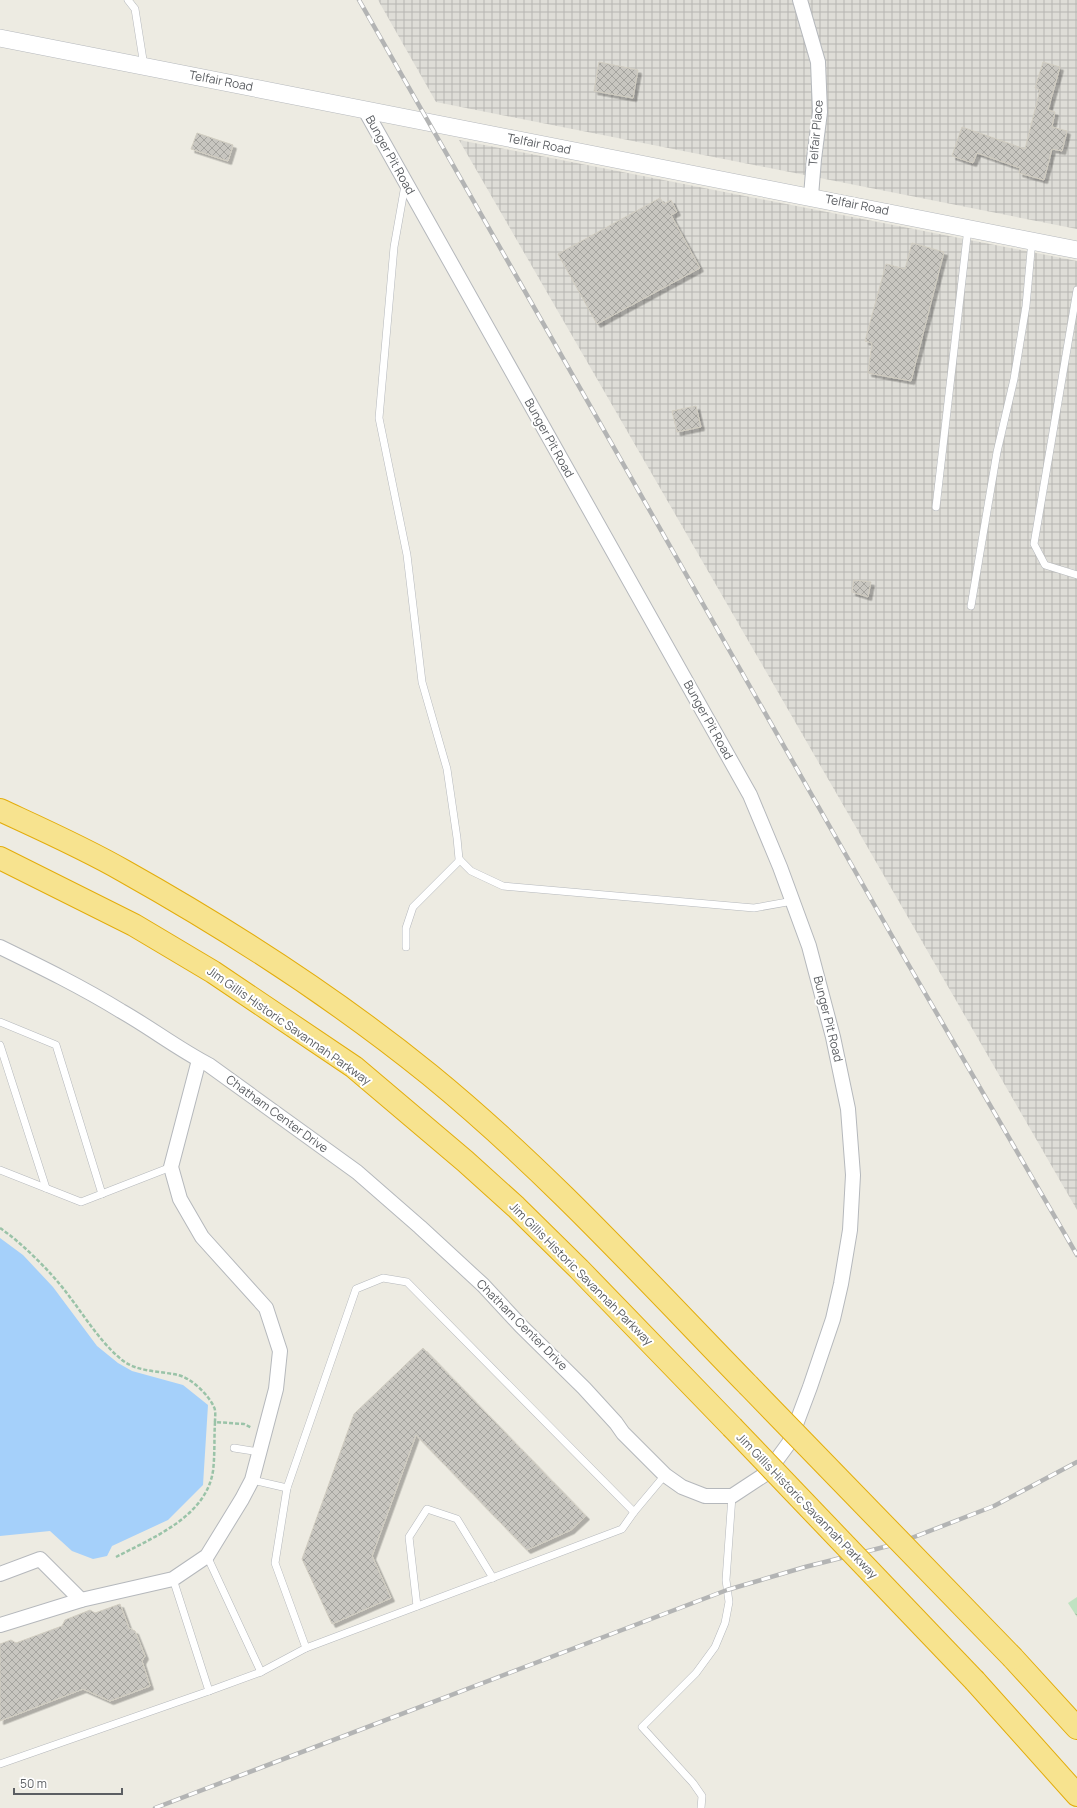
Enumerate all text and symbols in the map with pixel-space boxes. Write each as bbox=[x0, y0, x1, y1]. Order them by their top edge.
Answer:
street label: Telfair Road bbox=[188, 66, 254, 95]
street label: Telfair Place bbox=[804, 99, 827, 167]
street label: Bunger Pit Road bbox=[362, 112, 419, 197]
street label: Telfair Road bbox=[506, 129, 572, 158]
street label: Telfair Road bbox=[824, 190, 890, 219]
street label: Bunger Pit Road bbox=[521, 395, 578, 480]
street label: Bunger Pit Road bbox=[680, 677, 737, 762]
street label: Jim Gillis Historic Savannah Parkway bbox=[204, 962, 375, 1089]
street label: Bunger Pit Road bbox=[810, 974, 847, 1064]
street label: Chatham Center Drive bbox=[223, 1071, 332, 1156]
street label: Jim Gillis Historic Savannah Parkway bbox=[506, 1198, 657, 1350]
street label: Chatham Center Drive bbox=[473, 1275, 572, 1374]
street label: Jim Gillis Historic Savannah Parkway bbox=[733, 1429, 882, 1583]
scale bar bbox=[14, 1770, 122, 1796]
text: 50 m bbox=[20, 1775, 47, 1792]

